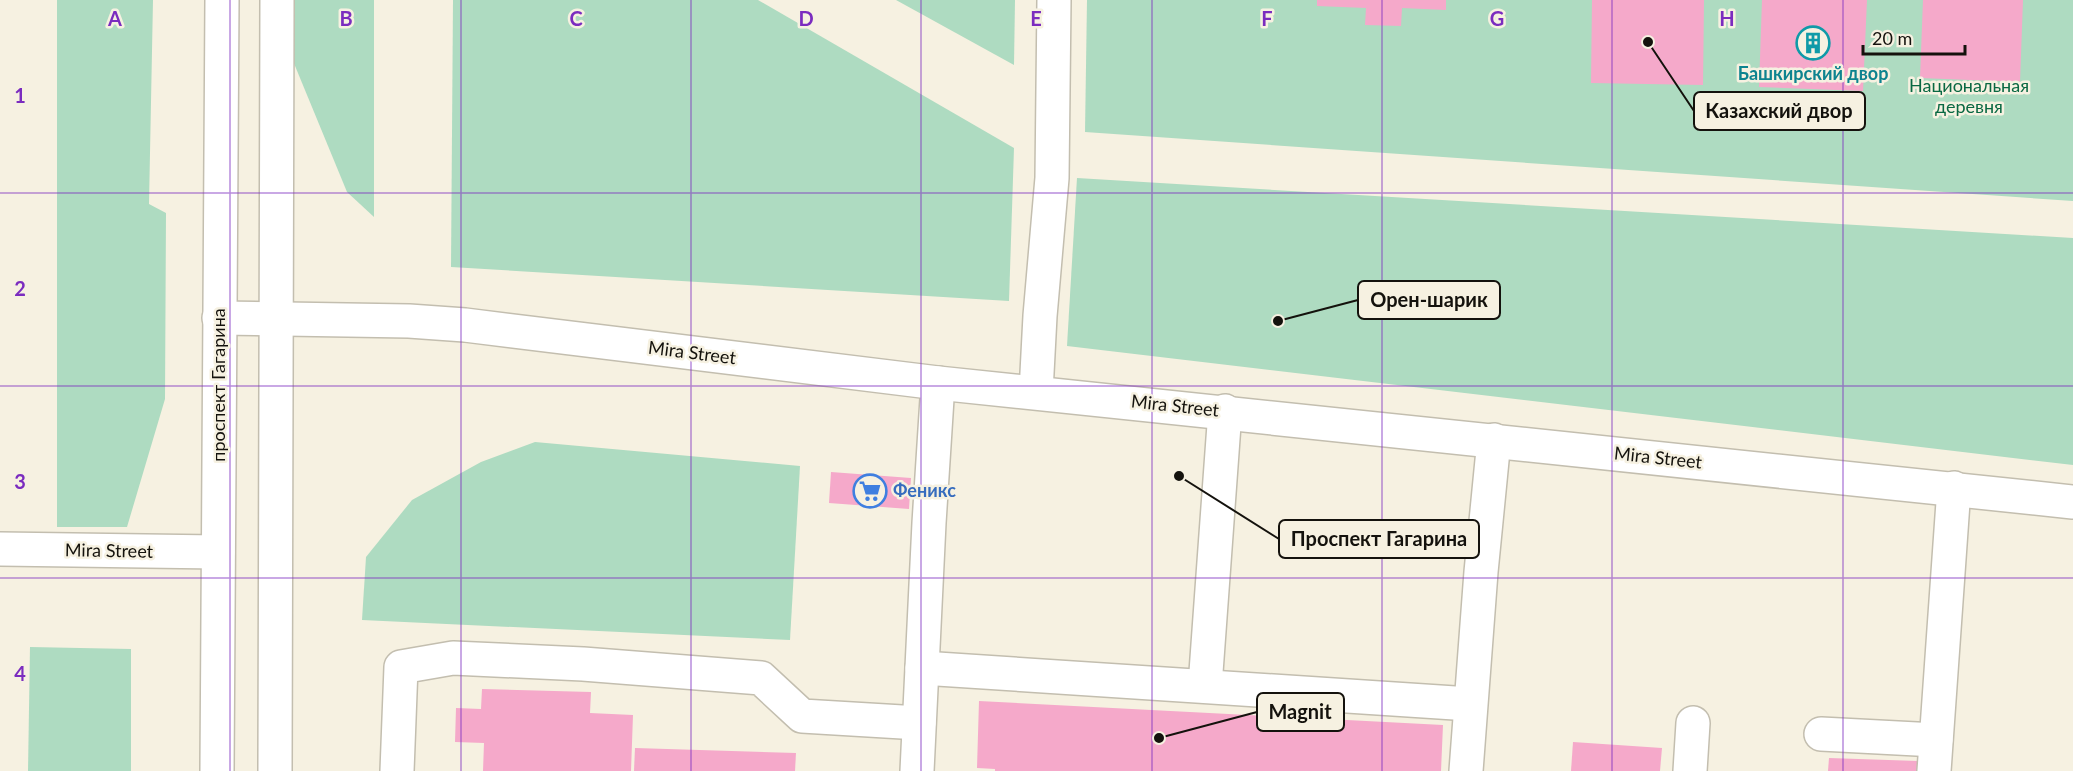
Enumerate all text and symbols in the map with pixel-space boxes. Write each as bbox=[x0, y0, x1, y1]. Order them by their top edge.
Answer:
text: A bbox=[107, 6, 122, 30]
text: B bbox=[339, 6, 353, 30]
text: C bbox=[569, 6, 583, 30]
text: D bbox=[798, 6, 814, 30]
text: E bbox=[1030, 6, 1042, 30]
text: F bbox=[1261, 6, 1273, 30]
text: G bbox=[1490, 6, 1504, 30]
text: H bbox=[1719, 6, 1735, 30]
scale bar bbox=[1863, 18, 1965, 56]
building icon: Башкирский двор bbox=[1795, 25, 1831, 61]
text: 20 m bbox=[1872, 27, 1912, 49]
place label: Башкирский двор bbox=[1738, 62, 1888, 84]
park label: Национальная деревня bbox=[1909, 74, 2029, 117]
text: 1 bbox=[14, 83, 26, 107]
callout: Казахский двор bbox=[1694, 92, 1865, 130]
text: Казахский двор bbox=[1705, 98, 1853, 122]
text: 2 bbox=[14, 276, 26, 300]
callout: Орен-шарик bbox=[1358, 281, 1500, 319]
text: Орен-шарик bbox=[1370, 287, 1488, 311]
street label: проспект Гагарина bbox=[207, 308, 229, 462]
street label: Mira Street bbox=[647, 336, 738, 368]
street label: Mira Street bbox=[1130, 389, 1221, 421]
street label: Mira Street bbox=[1613, 441, 1704, 473]
text: 3 bbox=[14, 469, 26, 493]
supermarket icon: Феникс bbox=[852, 473, 888, 509]
place label: Феникс bbox=[893, 479, 956, 501]
callout: Проспект Гагарина bbox=[1279, 520, 1479, 558]
text: Проспект Гагарина bbox=[1291, 526, 1467, 550]
street label: Mira Street bbox=[65, 538, 154, 562]
text: 4 bbox=[14, 661, 26, 685]
callout: Magnit bbox=[1257, 693, 1344, 731]
text: Magnit bbox=[1268, 699, 1332, 723]

